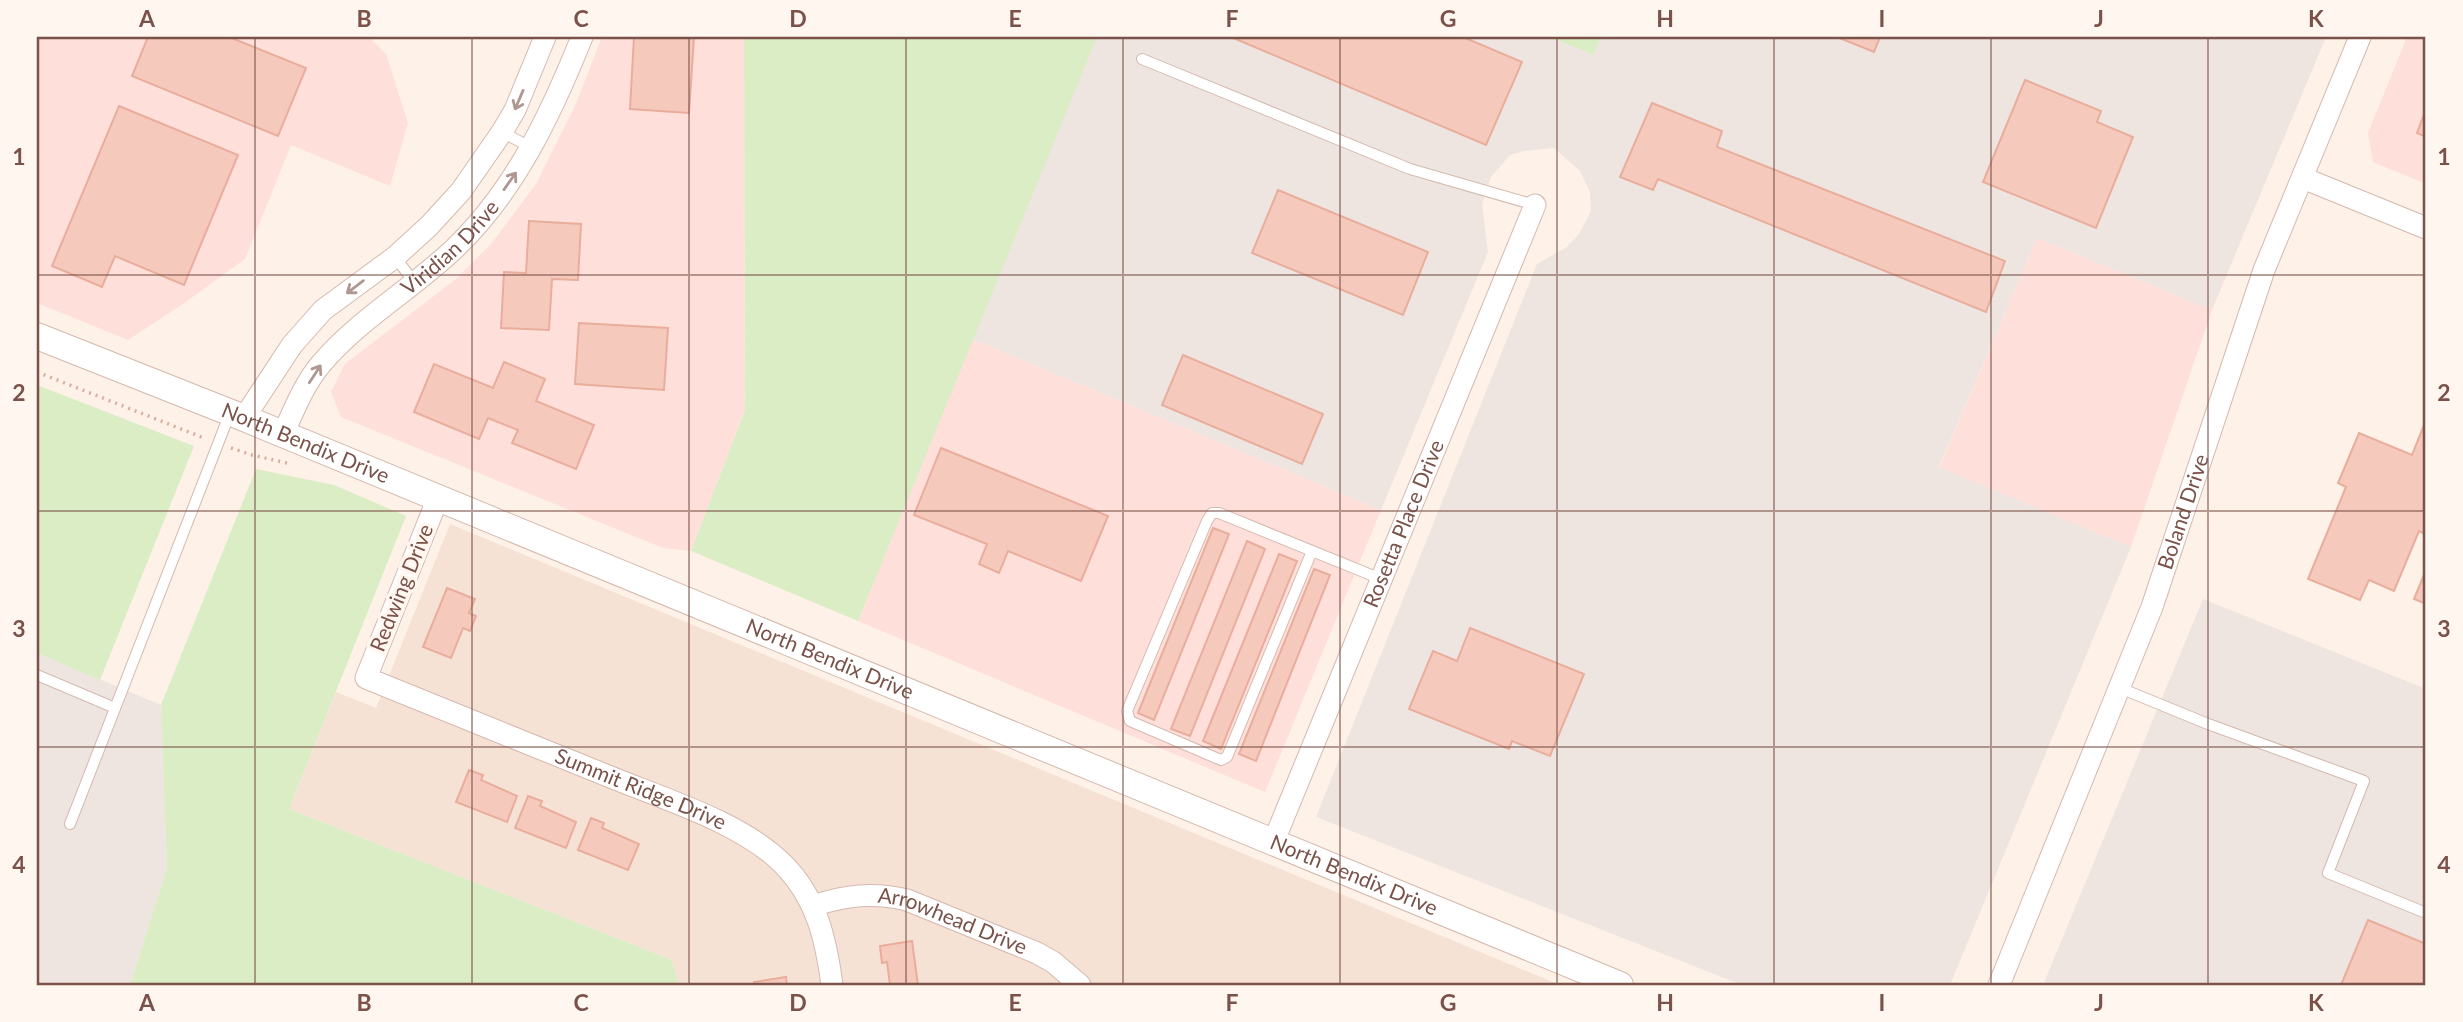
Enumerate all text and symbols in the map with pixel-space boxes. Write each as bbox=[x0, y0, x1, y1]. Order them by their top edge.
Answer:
text: A bbox=[138, 4, 156, 32]
text: B bbox=[356, 4, 372, 32]
text: C bbox=[573, 4, 589, 32]
text: D bbox=[789, 4, 807, 32]
text: E bbox=[1008, 4, 1022, 32]
text: F bbox=[1225, 4, 1239, 32]
text: G bbox=[1440, 4, 1456, 32]
text: H bbox=[1656, 4, 1674, 32]
text: I bbox=[1879, 4, 1885, 32]
text: J bbox=[2094, 4, 2104, 32]
text: K bbox=[2308, 4, 2324, 32]
one-way arrow bbox=[511, 89, 524, 110]
text: 1 bbox=[12, 142, 26, 170]
text: 1 bbox=[2437, 142, 2451, 170]
one-way arrow bbox=[503, 172, 517, 191]
street label: Viridian Drive bbox=[395, 195, 503, 299]
one-way arrow bbox=[346, 280, 364, 295]
one-way arrow bbox=[307, 365, 322, 384]
text: 2 bbox=[12, 378, 26, 406]
text: 2 bbox=[2437, 378, 2451, 406]
street label: North Bendix Drive bbox=[218, 396, 393, 488]
street label: Rosetta Place Drive bbox=[1357, 436, 1448, 611]
street label: Boland Drive bbox=[2151, 451, 2213, 572]
street label: Redwing Drive bbox=[364, 520, 437, 655]
street label: North Bendix Drive bbox=[743, 612, 918, 704]
text: 3 bbox=[12, 614, 26, 642]
text: 3 bbox=[2437, 614, 2451, 642]
street label: Summit Ridge Drive bbox=[552, 742, 731, 834]
street label: North Bendix Drive bbox=[1267, 828, 1442, 920]
text: 4 bbox=[12, 850, 26, 878]
text: 4 bbox=[2437, 850, 2451, 878]
street label: Arrowhead Drive bbox=[877, 882, 1031, 959]
text: A bbox=[138, 988, 156, 1016]
text: B bbox=[356, 988, 372, 1016]
text: C bbox=[573, 988, 589, 1016]
text: D bbox=[789, 988, 807, 1016]
text: E bbox=[1008, 988, 1022, 1016]
text: F bbox=[1225, 988, 1239, 1016]
text: G bbox=[1440, 988, 1456, 1016]
text: H bbox=[1656, 988, 1674, 1016]
text: I bbox=[1879, 988, 1885, 1016]
text: J bbox=[2094, 988, 2104, 1016]
text: K bbox=[2308, 988, 2324, 1016]

